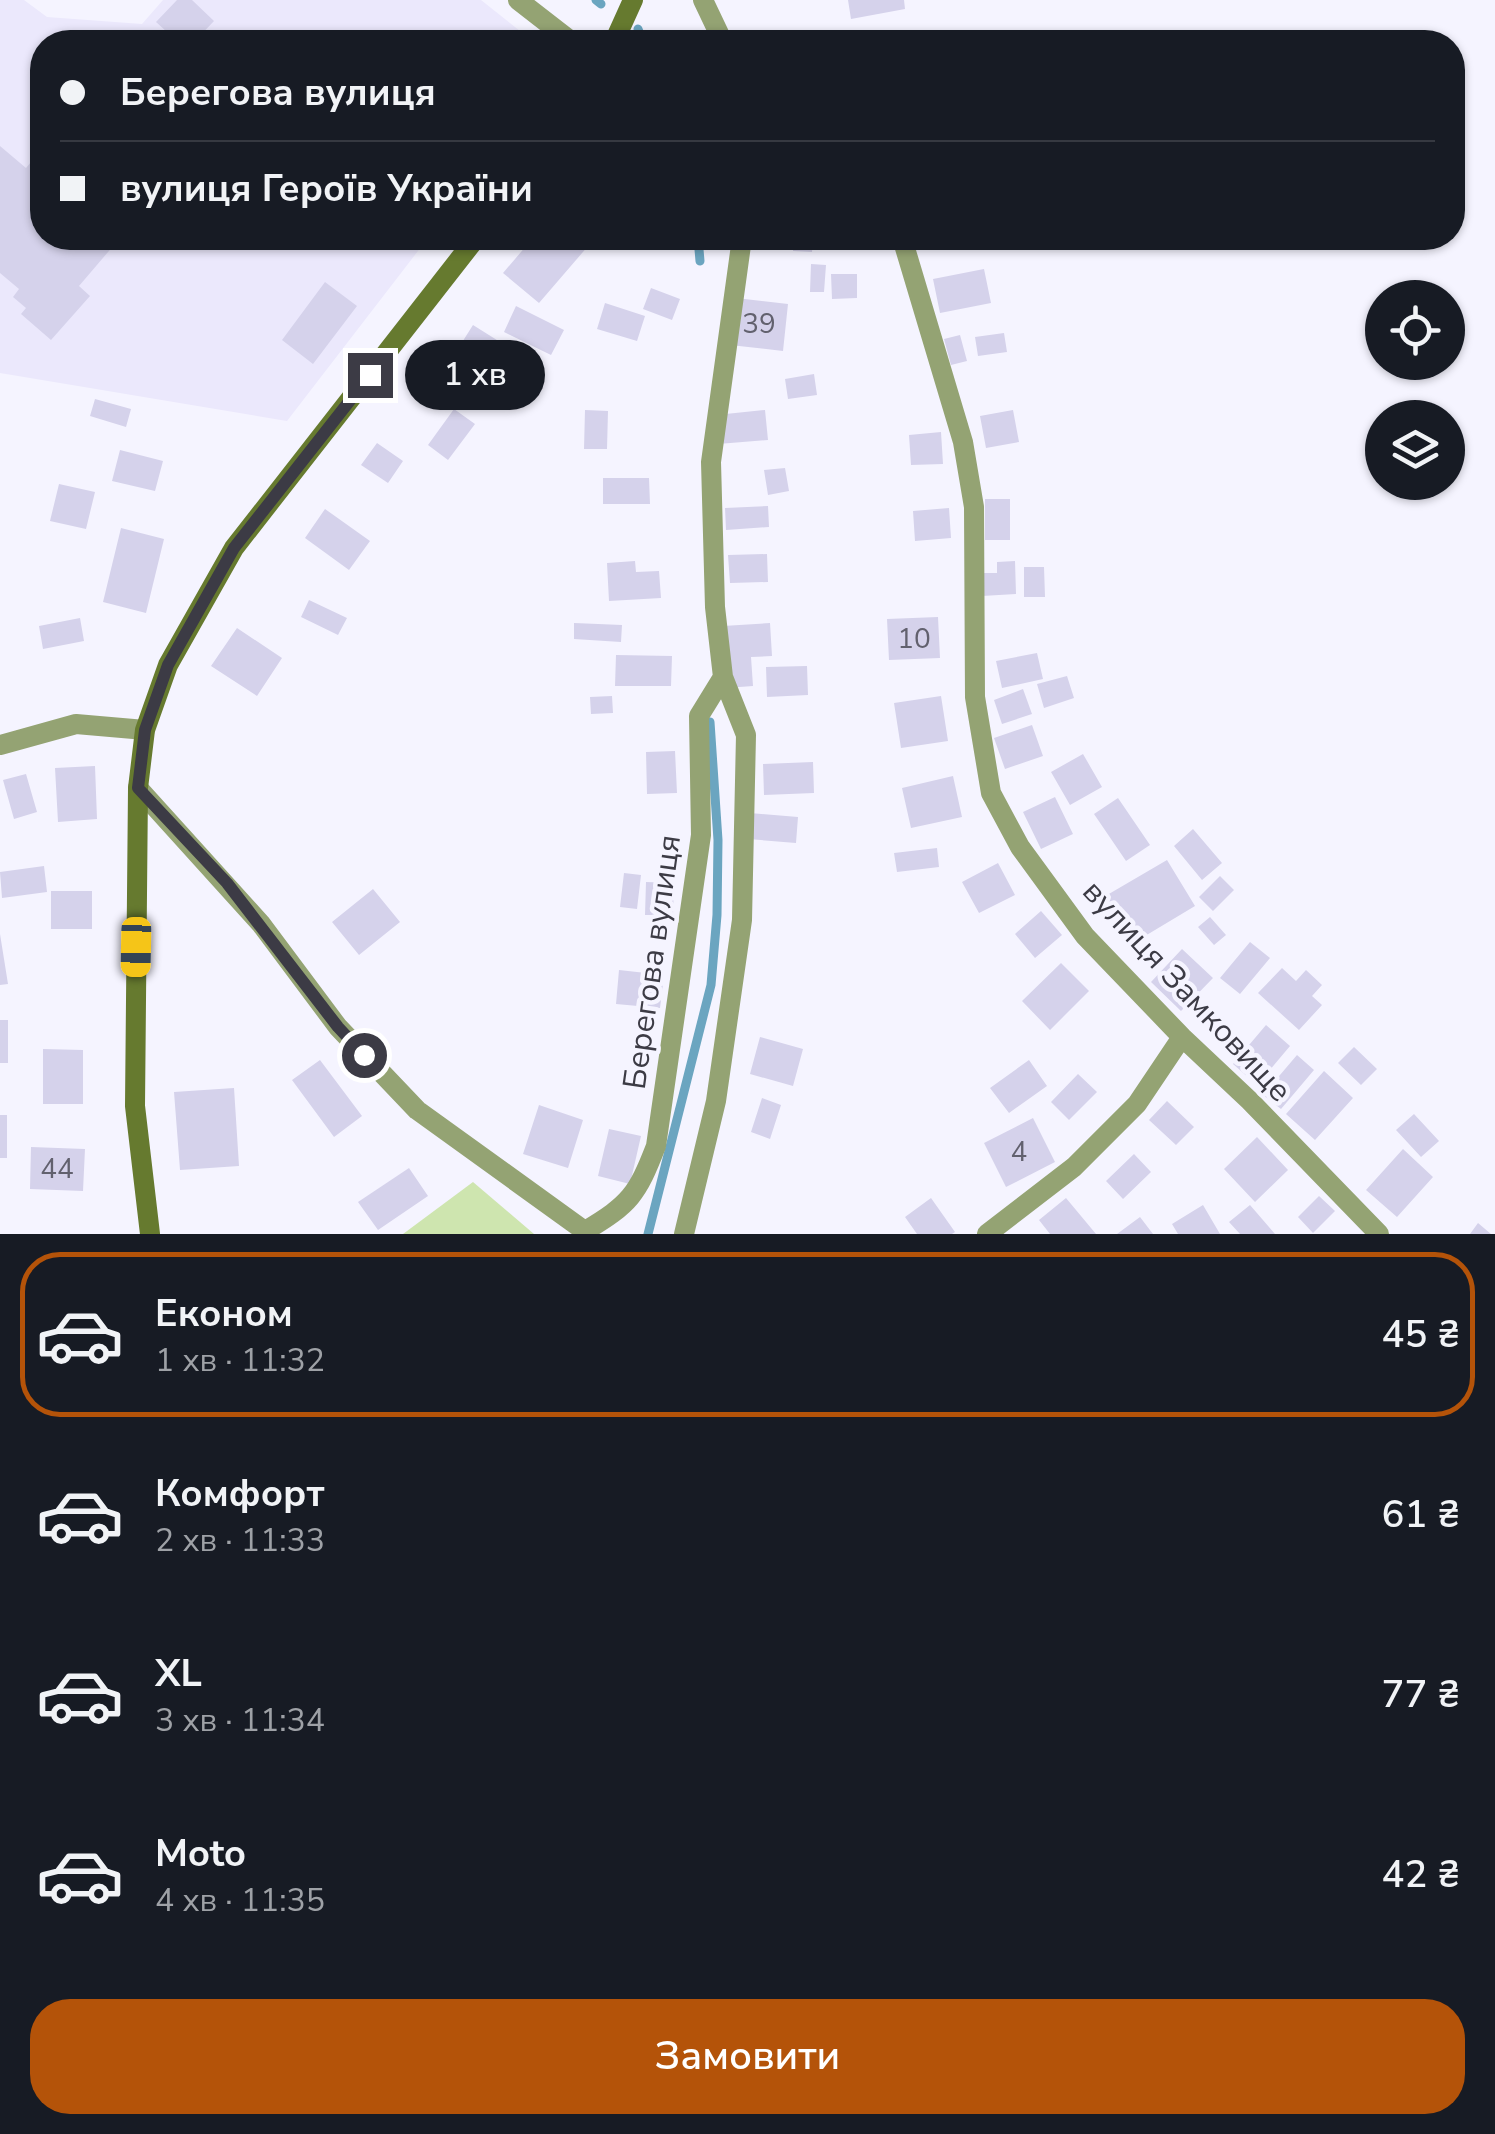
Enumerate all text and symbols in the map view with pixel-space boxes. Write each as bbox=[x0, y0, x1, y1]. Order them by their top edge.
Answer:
text: Берегова вулиця bbox=[120, 67, 436, 118]
text: вулиця Героїв України bbox=[120, 163, 533, 214]
map controls bbox=[1365, 280, 1465, 500]
button: locate bbox=[1365, 280, 1465, 380]
house number: 39 bbox=[742, 305, 776, 343]
callout: 1 хв bbox=[405, 340, 545, 410]
route end bbox=[348, 353, 393, 398]
text: 1 хв bbox=[444, 353, 506, 396]
button: layers bbox=[1365, 400, 1465, 500]
house number: 10 bbox=[897, 620, 931, 658]
street label: Берегова вулиця bbox=[613, 832, 691, 1092]
street label: вулиця Замковище bbox=[1073, 871, 1301, 1111]
car bbox=[120, 917, 152, 977]
route start bbox=[342, 1033, 387, 1078]
house number: 4 bbox=[1011, 1133, 1027, 1171]
house number: 44 bbox=[40, 1150, 74, 1188]
text: Економ bbox=[155, 1288, 293, 1339]
icon: car bbox=[35, 1290, 125, 1380]
text: 45 ₴ bbox=[1382, 1309, 1460, 1360]
text: 1 хв · 11:32 bbox=[155, 1339, 325, 1382]
text: Комфорт bbox=[155, 1468, 324, 1519]
icon: car bbox=[35, 1470, 125, 1560]
text: 61 ₴ bbox=[1382, 1489, 1460, 1540]
text: 2 хв · 11:33 bbox=[155, 1519, 325, 1562]
text: XL bbox=[155, 1648, 202, 1699]
icon: car bbox=[35, 1650, 125, 1740]
text: 77 ₴ bbox=[1382, 1669, 1460, 1720]
text: 3 хв · 11:34 bbox=[155, 1699, 325, 1742]
text: Moto bbox=[155, 1828, 246, 1879]
icon: car bbox=[35, 1830, 125, 1920]
text: 42 ₴ bbox=[1382, 1849, 1460, 1900]
text: 4 хв · 11:35 bbox=[155, 1879, 325, 1922]
button: Замовити bbox=[30, 1999, 1465, 2114]

